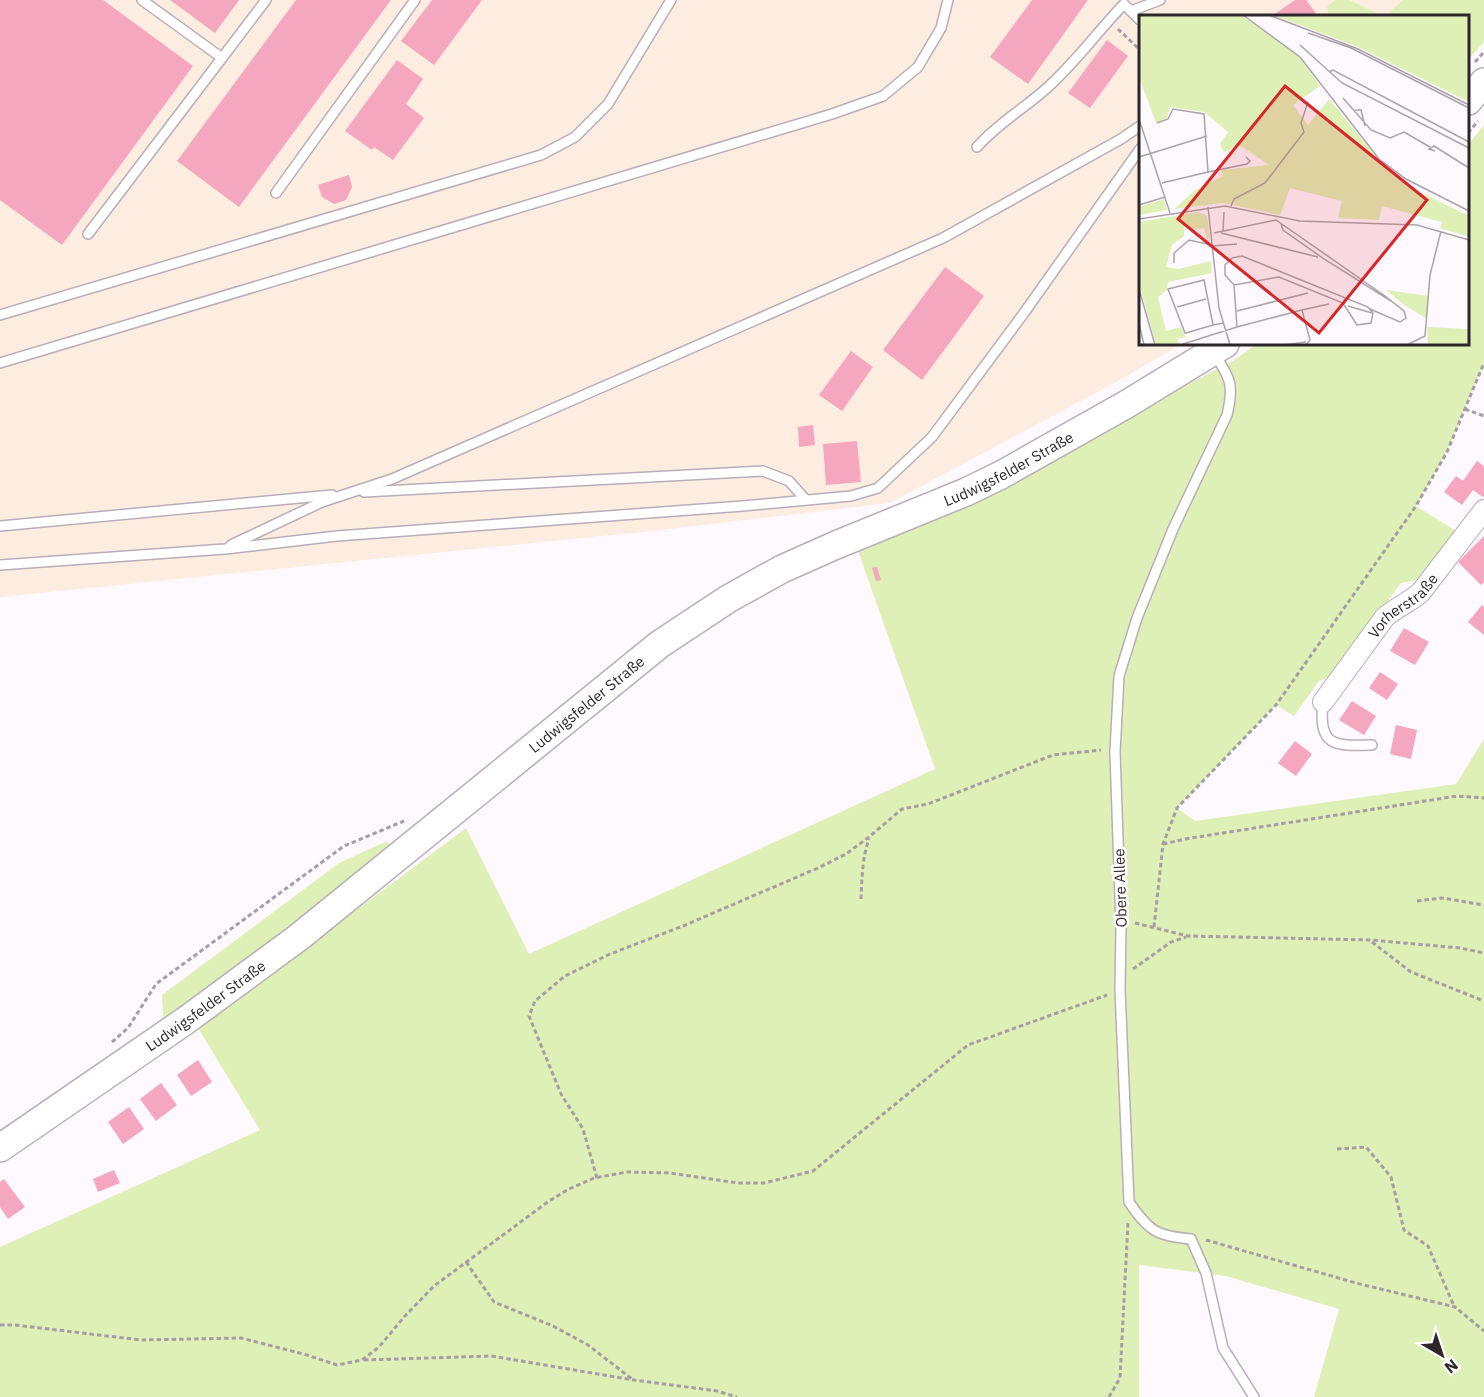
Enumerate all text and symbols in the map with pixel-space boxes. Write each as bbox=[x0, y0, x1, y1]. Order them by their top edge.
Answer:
inset map bbox=[1139, 15, 1469, 345]
street label: Ludwigsfelder Straße bbox=[941, 427, 1076, 510]
street label: Vorherstraße bbox=[1363, 569, 1441, 642]
street label: Ludwigsfelder Straße bbox=[525, 651, 648, 756]
street label: Obere Allee bbox=[1109, 848, 1131, 928]
street label: Ludwigsfelder Straße bbox=[142, 956, 269, 1055]
north arrow bbox=[1412, 1325, 1472, 1385]
text: N bbox=[1441, 1355, 1462, 1378]

